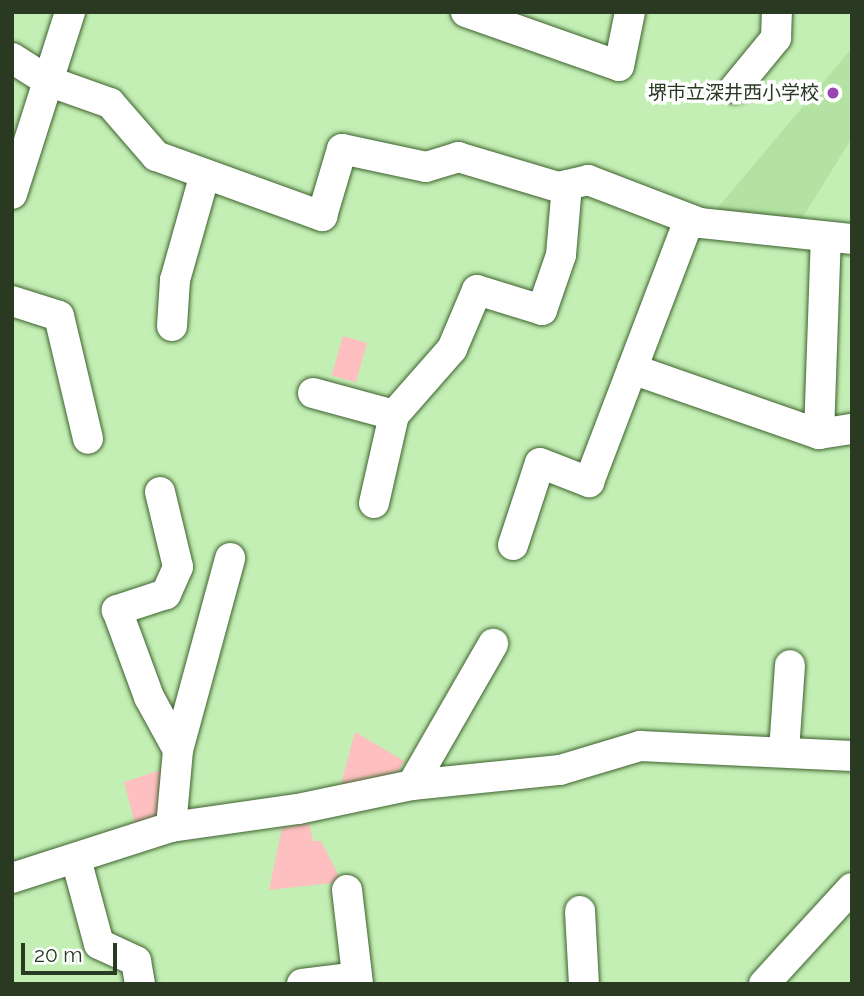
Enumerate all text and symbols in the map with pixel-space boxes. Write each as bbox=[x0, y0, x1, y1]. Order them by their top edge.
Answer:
place label: 堺市立深井西小学校 bbox=[648, 82, 819, 104]
marker: 堺市立深井西小学校 bbox=[825, 85, 841, 101]
scale bar bbox=[24, 930, 121, 974]
text: 20 m bbox=[34, 942, 82, 967]

